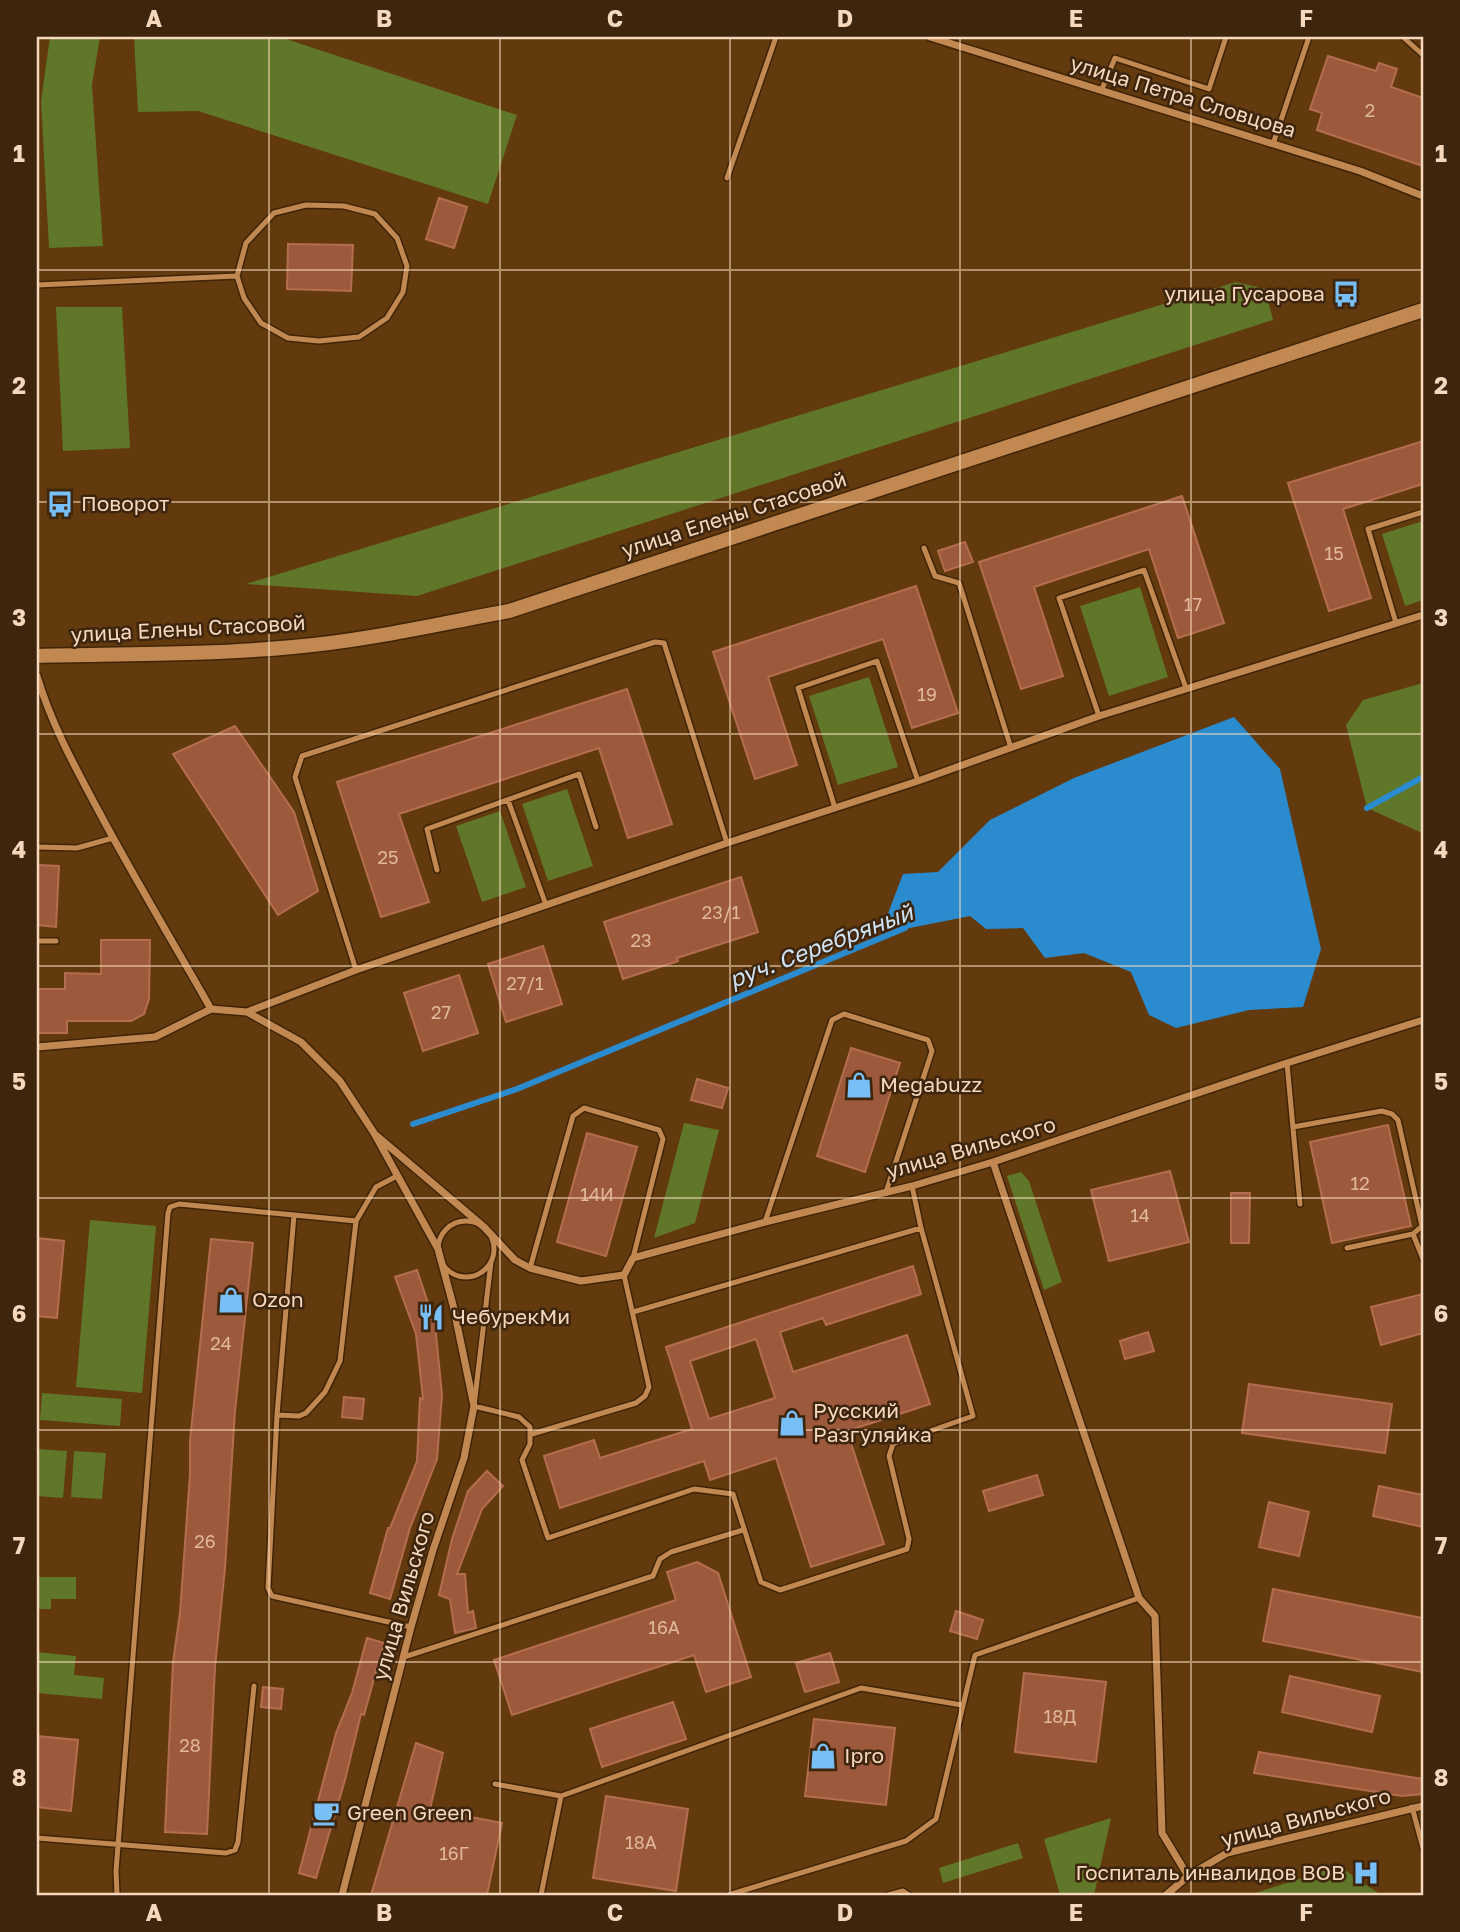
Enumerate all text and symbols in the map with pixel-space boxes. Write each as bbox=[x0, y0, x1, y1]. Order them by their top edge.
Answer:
text: A bbox=[146, 4, 163, 32]
text: B bbox=[376, 4, 392, 32]
text: C bbox=[607, 4, 623, 32]
text: D bbox=[837, 4, 853, 32]
text: E bbox=[1069, 4, 1083, 32]
text: F bbox=[1299, 4, 1313, 32]
street label: улица Петра Словцова bbox=[1067, 49, 1299, 143]
house number: 2 bbox=[1365, 99, 1375, 121]
text: 1 bbox=[13, 139, 25, 167]
text: 1 bbox=[1435, 139, 1447, 167]
bus stop icon: улица Гусарова bbox=[1331, 279, 1361, 309]
place label: улица Гусарова bbox=[1164, 280, 1325, 306]
text: 2 bbox=[12, 371, 26, 399]
text: 2 bbox=[1434, 371, 1448, 399]
street label: улица Елены Стасовой bbox=[618, 465, 849, 563]
bus stop icon: Поворот bbox=[45, 489, 75, 519]
place label: Поворот bbox=[81, 490, 169, 516]
house number: 15 bbox=[1324, 542, 1344, 564]
house number: 17 bbox=[1184, 593, 1202, 615]
text: 3 bbox=[12, 603, 26, 631]
text: 3 bbox=[1434, 603, 1448, 631]
street label: улица Елены Стасовой bbox=[70, 609, 306, 647]
house number: 19 bbox=[917, 683, 937, 705]
text: 4 bbox=[12, 835, 26, 863]
text: 4 bbox=[1434, 835, 1448, 863]
house number: 25 bbox=[378, 846, 398, 868]
water label: руч. Серебряный bbox=[725, 896, 918, 993]
house number: 23/1 bbox=[702, 901, 740, 923]
house number: 23 bbox=[631, 929, 651, 951]
house number: 27/1 bbox=[506, 972, 544, 994]
house number: 27 bbox=[431, 1001, 451, 1023]
text: 5 bbox=[12, 1067, 26, 1095]
text: 5 bbox=[1434, 1067, 1448, 1095]
shop icon: Megabuzz bbox=[844, 1070, 874, 1100]
place label: Megabuzz bbox=[880, 1071, 982, 1097]
street label: улица Вильского bbox=[883, 1110, 1058, 1184]
house number: 12 bbox=[1350, 1172, 1370, 1194]
house number: 14И bbox=[580, 1183, 614, 1205]
house number: 14 bbox=[1130, 1204, 1150, 1226]
shop icon: Ozon bbox=[216, 1285, 246, 1315]
place label: Ozon bbox=[252, 1286, 304, 1312]
text: 6 bbox=[12, 1299, 26, 1327]
text: 6 bbox=[1434, 1299, 1448, 1327]
restaurant icon: ЧебурекМи bbox=[416, 1302, 446, 1332]
place label: ЧебурекМи bbox=[452, 1303, 570, 1329]
house number: 24 bbox=[210, 1332, 232, 1354]
place label: Русский Разгуляйка bbox=[813, 1397, 932, 1447]
shop icon: Русский Разгуляйка bbox=[777, 1408, 807, 1438]
street label: улица Вильского bbox=[366, 1508, 440, 1683]
house number: 26 bbox=[194, 1530, 216, 1552]
text: 7 bbox=[13, 1531, 25, 1559]
text: 7 bbox=[1435, 1531, 1447, 1559]
house number: 16А bbox=[648, 1616, 680, 1638]
house number: 18Д bbox=[1044, 1705, 1076, 1727]
house number: 28 bbox=[179, 1734, 201, 1756]
shop icon: Ipro bbox=[808, 1741, 838, 1771]
place label: Ipro bbox=[844, 1742, 884, 1768]
text: 8 bbox=[12, 1763, 26, 1791]
text: 8 bbox=[1434, 1763, 1448, 1791]
street label: улица Вильского bbox=[1218, 1782, 1394, 1852]
cafe icon: Green Green bbox=[311, 1798, 341, 1828]
place label: Green Green bbox=[347, 1799, 472, 1825]
house number: 18А bbox=[625, 1831, 657, 1853]
house number: 16Г bbox=[439, 1842, 469, 1864]
hospital icon: Госпиталь инвалидов ВОВ bbox=[1351, 1858, 1381, 1888]
place label: Госпиталь инвалидов ВОВ bbox=[1075, 1859, 1345, 1885]
text: A bbox=[146, 1898, 163, 1926]
text: B bbox=[376, 1898, 392, 1926]
text: C bbox=[607, 1898, 623, 1926]
text: D bbox=[837, 1898, 853, 1926]
text: E bbox=[1069, 1898, 1083, 1926]
text: F bbox=[1299, 1898, 1313, 1926]

